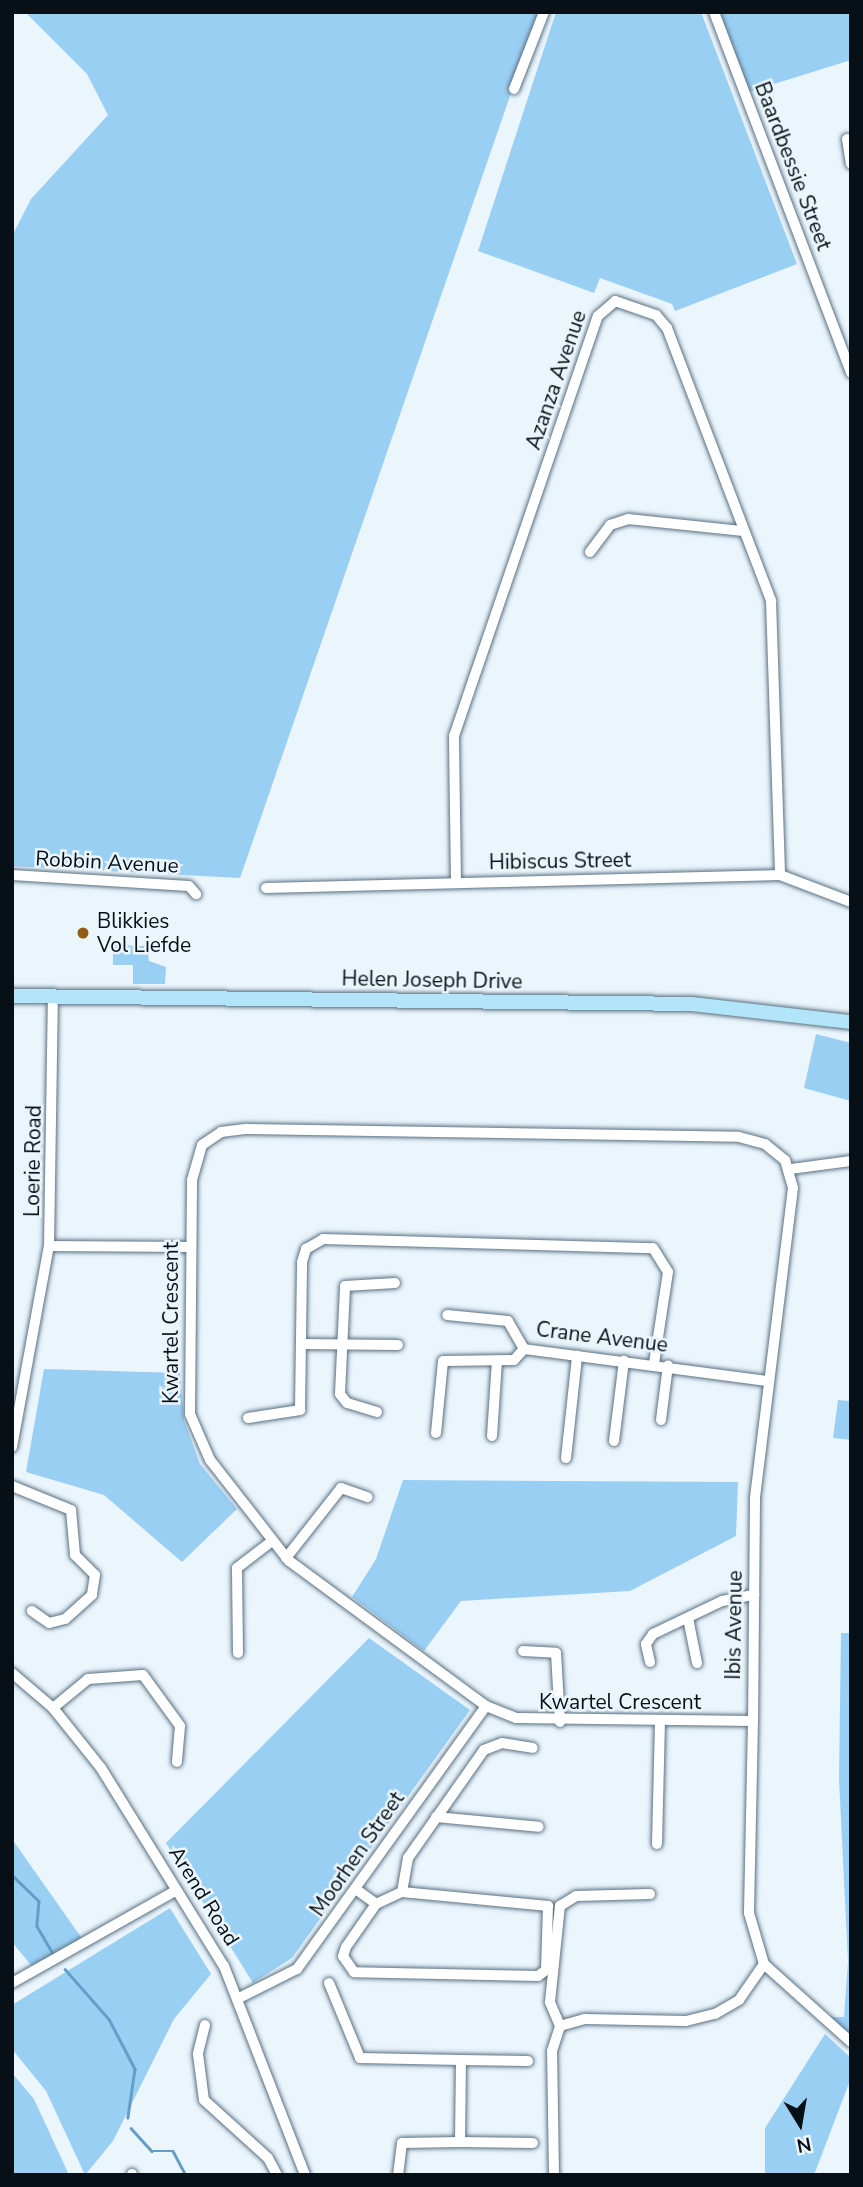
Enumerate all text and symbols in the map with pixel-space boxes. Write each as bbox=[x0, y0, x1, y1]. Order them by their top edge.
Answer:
street label: Baardbessie Street bbox=[749, 78, 837, 254]
street label: Azanza Avenue bbox=[520, 307, 592, 453]
street label: Robbin Avenue bbox=[35, 846, 179, 878]
street label: Hibiscus Street bbox=[489, 847, 631, 875]
place label: Blikkies Vol Liefde bbox=[97, 908, 191, 958]
marker: Blikkies Vol Liefde bbox=[75, 925, 91, 941]
street label: Helen Joseph Drive bbox=[341, 966, 523, 994]
street label: Loerie Road bbox=[19, 1105, 47, 1217]
street label: Kwartel Crescent bbox=[158, 1242, 184, 1404]
street label: Crane Avenue bbox=[535, 1316, 669, 1358]
street label: Ibis Avenue bbox=[720, 1570, 748, 1680]
street label: Kwartel Crescent bbox=[539, 1689, 701, 1715]
street label: Moorhen Street bbox=[305, 1787, 409, 1921]
street label: Arend Road bbox=[164, 1842, 244, 1950]
north arrow bbox=[765, 2089, 835, 2159]
text: N bbox=[795, 2130, 813, 2159]

